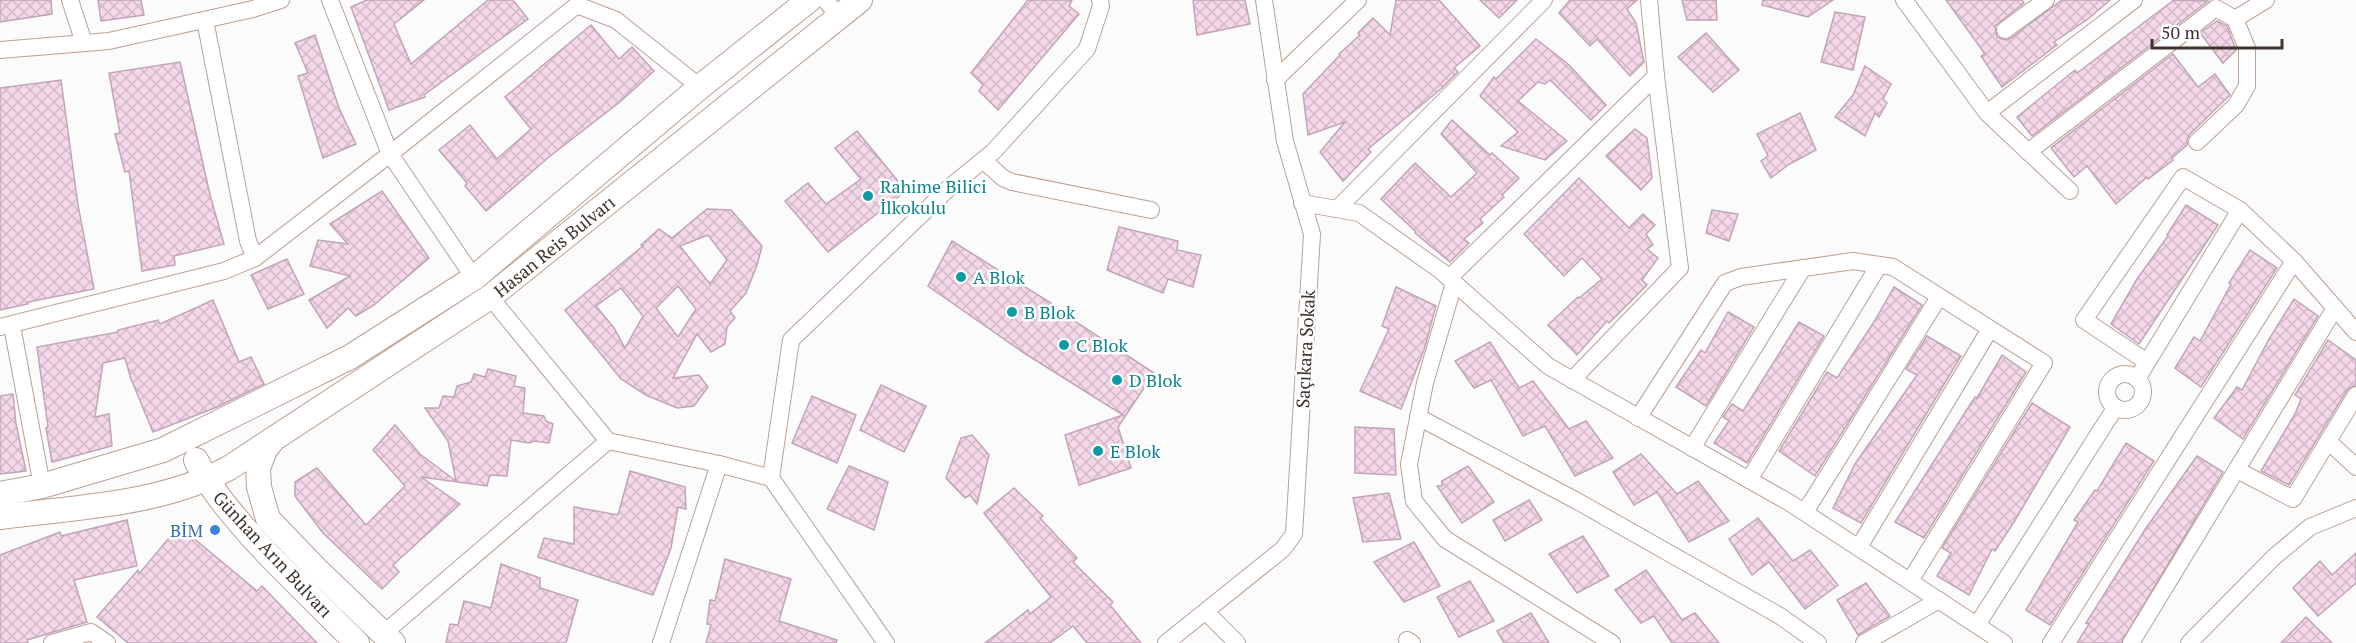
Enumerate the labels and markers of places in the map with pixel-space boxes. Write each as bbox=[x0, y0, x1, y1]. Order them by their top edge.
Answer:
place label: Rahime Bilici İlkokulu bbox=[880, 174, 987, 219]
marker: Rahime Bilici İlkokulu bbox=[861, 189, 875, 203]
place label: A Blok bbox=[973, 265, 1026, 289]
marker: A Blok bbox=[954, 270, 968, 284]
place label: B Blok bbox=[1024, 300, 1076, 324]
marker: B Blok bbox=[1005, 305, 1019, 319]
place label: C Blok bbox=[1076, 333, 1128, 357]
marker: C Blok bbox=[1057, 338, 1071, 352]
place label: D Blok bbox=[1129, 368, 1183, 392]
marker: D Blok bbox=[1110, 373, 1124, 387]
place label: E Blok bbox=[1110, 439, 1161, 463]
marker: E Blok bbox=[1091, 444, 1105, 458]
place label: BİM bbox=[170, 518, 203, 542]
marker: BİM bbox=[208, 523, 222, 537]

